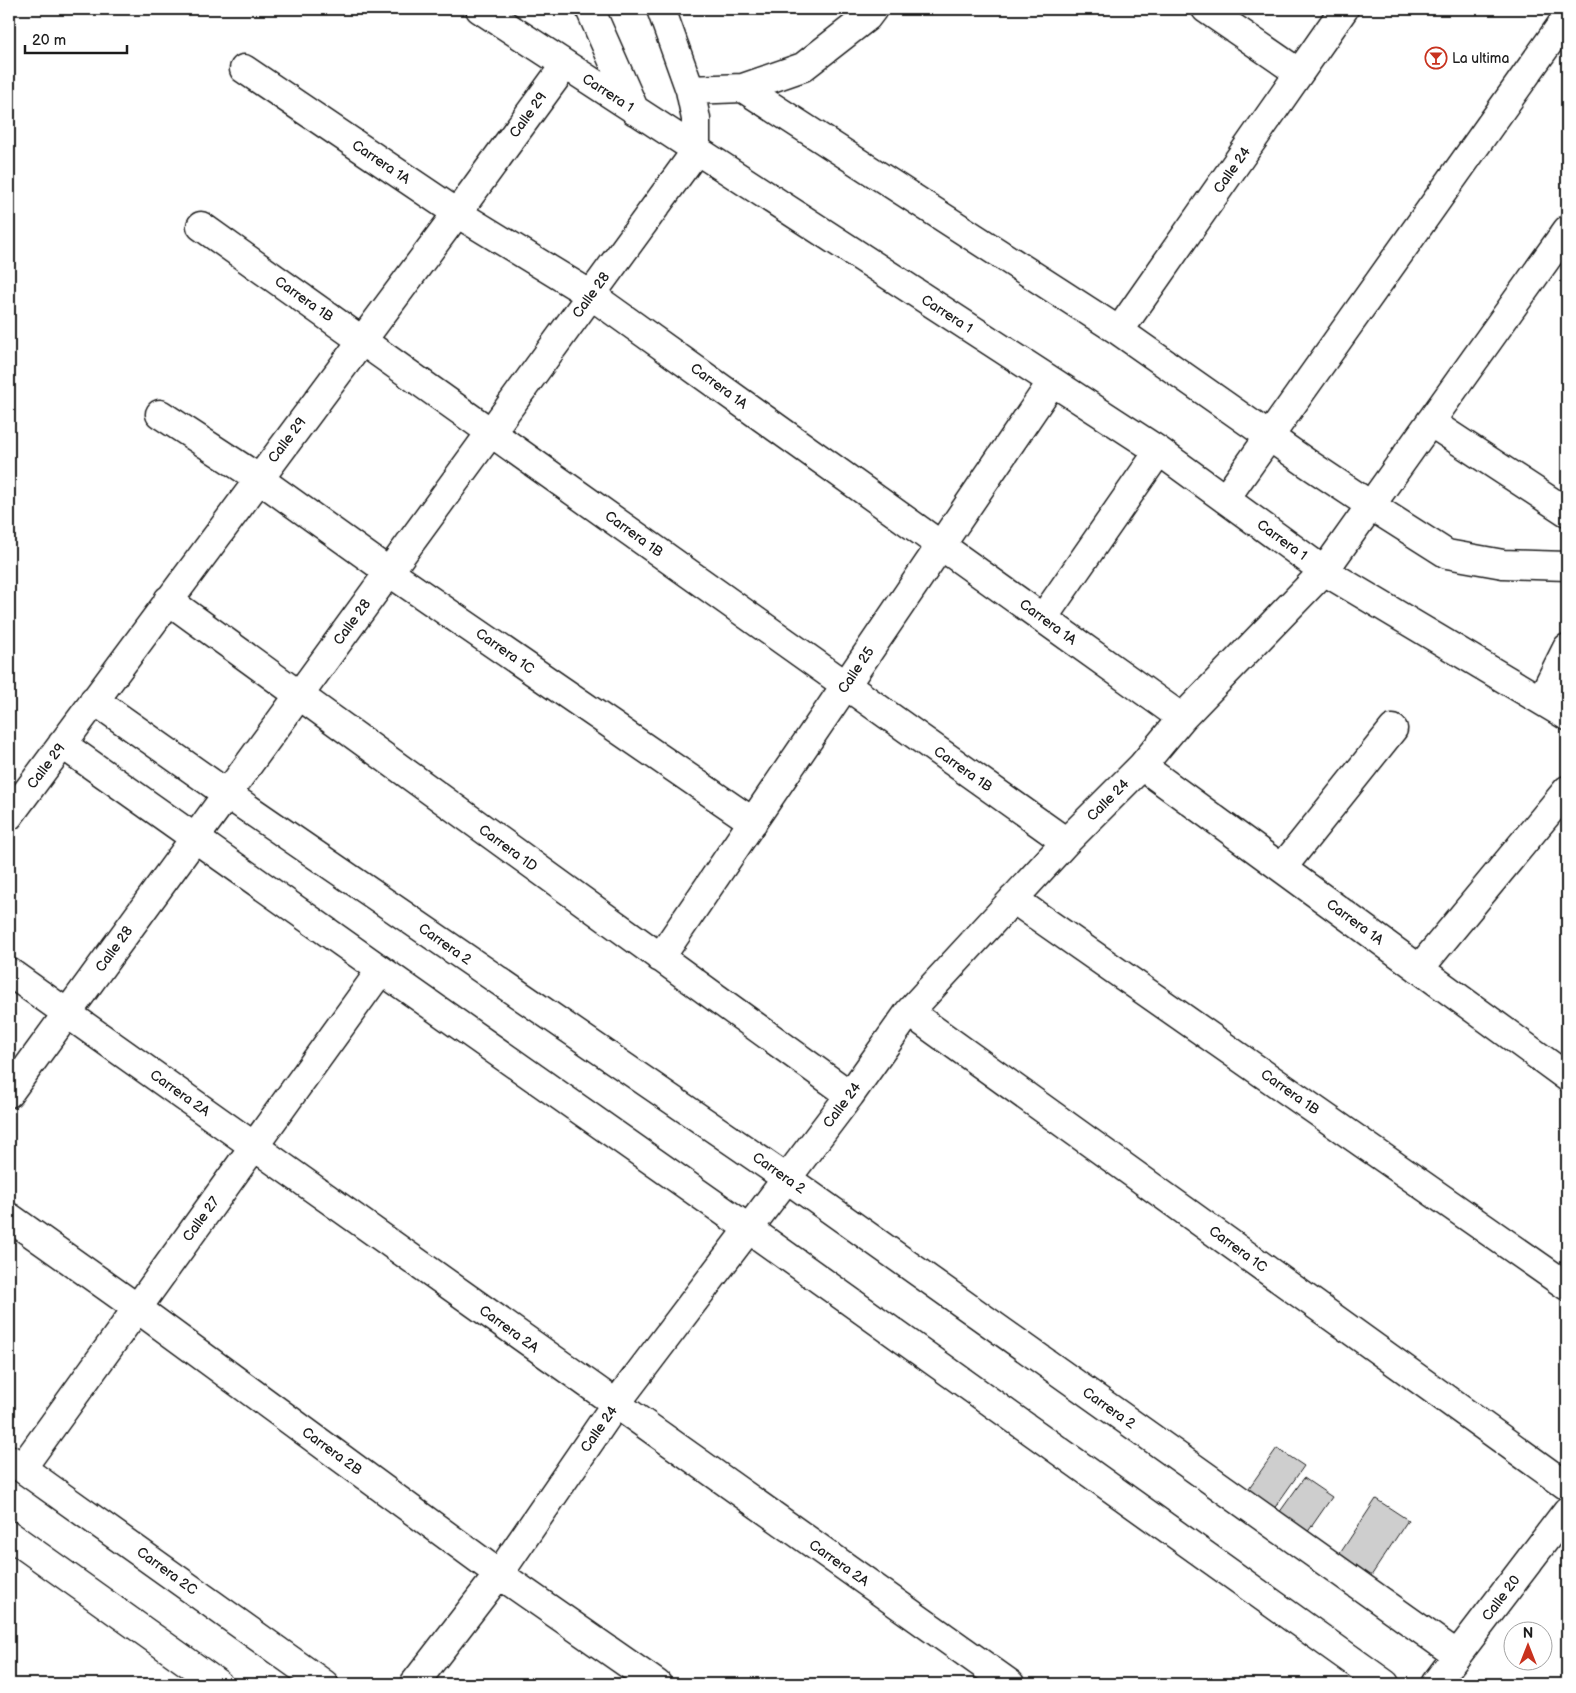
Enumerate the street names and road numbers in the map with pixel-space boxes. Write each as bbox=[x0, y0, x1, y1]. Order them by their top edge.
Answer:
street label: Carrera 1 bbox=[579, 70, 637, 116]
street label: Calle 29 bbox=[506, 89, 550, 141]
street label: Carrera 1A bbox=[349, 136, 414, 188]
street label: Calle 24 bbox=[1210, 143, 1254, 196]
street label: Calle 28 bbox=[569, 269, 613, 321]
street label: Carrera 1B bbox=[271, 273, 337, 326]
street label: Carrera 1 bbox=[918, 291, 976, 337]
street label: Carrera 1A bbox=[687, 360, 751, 413]
street label: Calle 29 bbox=[264, 414, 310, 466]
street label: Carrera 1B bbox=[602, 507, 667, 561]
street label: Carrera 1 bbox=[1254, 516, 1310, 564]
street label: Calle 28 bbox=[330, 596, 374, 648]
street label: Carrera 1A bbox=[1016, 596, 1080, 649]
street label: Carrera 1C bbox=[472, 625, 538, 677]
street label: Calle 25 bbox=[834, 644, 878, 696]
street label: Calle 29 bbox=[23, 740, 69, 792]
street label: Carrera 1B bbox=[930, 743, 996, 796]
street label: Calle 24 bbox=[1083, 775, 1133, 825]
street label: Carrera 1D bbox=[475, 821, 541, 875]
street label: Carrera 1A bbox=[1323, 896, 1387, 949]
street label: Carrera 2 bbox=[415, 920, 475, 969]
street label: Calle 28 bbox=[92, 923, 136, 975]
street label: Carrera 2A bbox=[147, 1066, 214, 1120]
street label: Carrera 1B bbox=[1257, 1066, 1323, 1119]
street label: Calle 24 bbox=[819, 1078, 865, 1131]
street label: Carrera 2 bbox=[749, 1149, 809, 1198]
street label: Calle 27 bbox=[179, 1193, 223, 1245]
street label: Carrera 1C bbox=[1206, 1222, 1270, 1276]
street label: Carrera 2A bbox=[476, 1302, 542, 1357]
street label: Carrera 2 bbox=[1079, 1384, 1139, 1433]
street label: Calle 24 bbox=[577, 1402, 621, 1455]
street label: Carrera 2B bbox=[299, 1423, 366, 1479]
street label: Carrera 2A bbox=[806, 1536, 873, 1590]
street label: Carrera 2C bbox=[133, 1543, 201, 1599]
street label: Calle 20 bbox=[1478, 1572, 1524, 1624]

